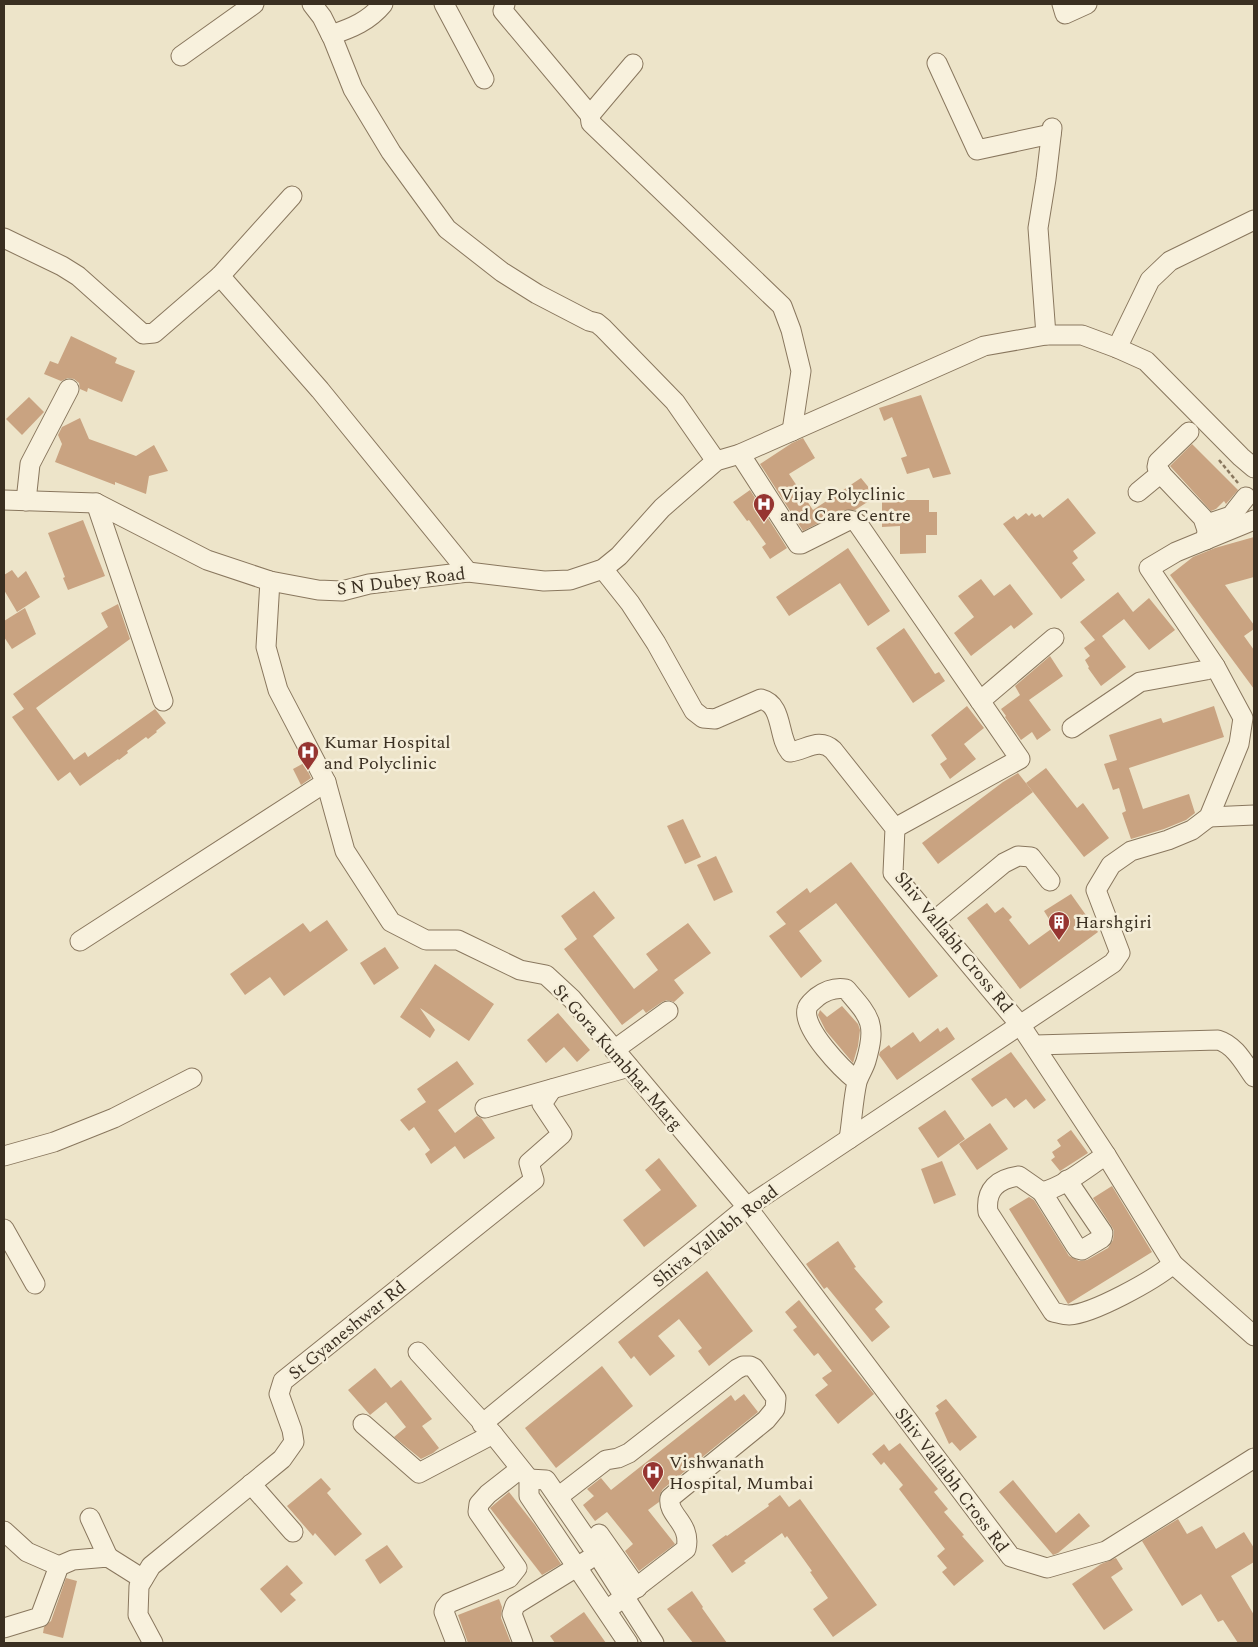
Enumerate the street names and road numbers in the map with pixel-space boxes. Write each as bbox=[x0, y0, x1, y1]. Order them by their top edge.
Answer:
street label: S N Dubey Road bbox=[335, 560, 467, 603]
street label: Shiv Vallabh Cross Rd bbox=[888, 865, 1019, 1019]
street label: St Gora Kumbhar Marg bbox=[546, 978, 689, 1137]
street label: Shiva Vallabh Road bbox=[646, 1178, 784, 1294]
street label: St Gyaneshwar Rd bbox=[282, 1274, 412, 1387]
street label: Shiv Vallabh Cross Rd bbox=[888, 1402, 1015, 1559]

